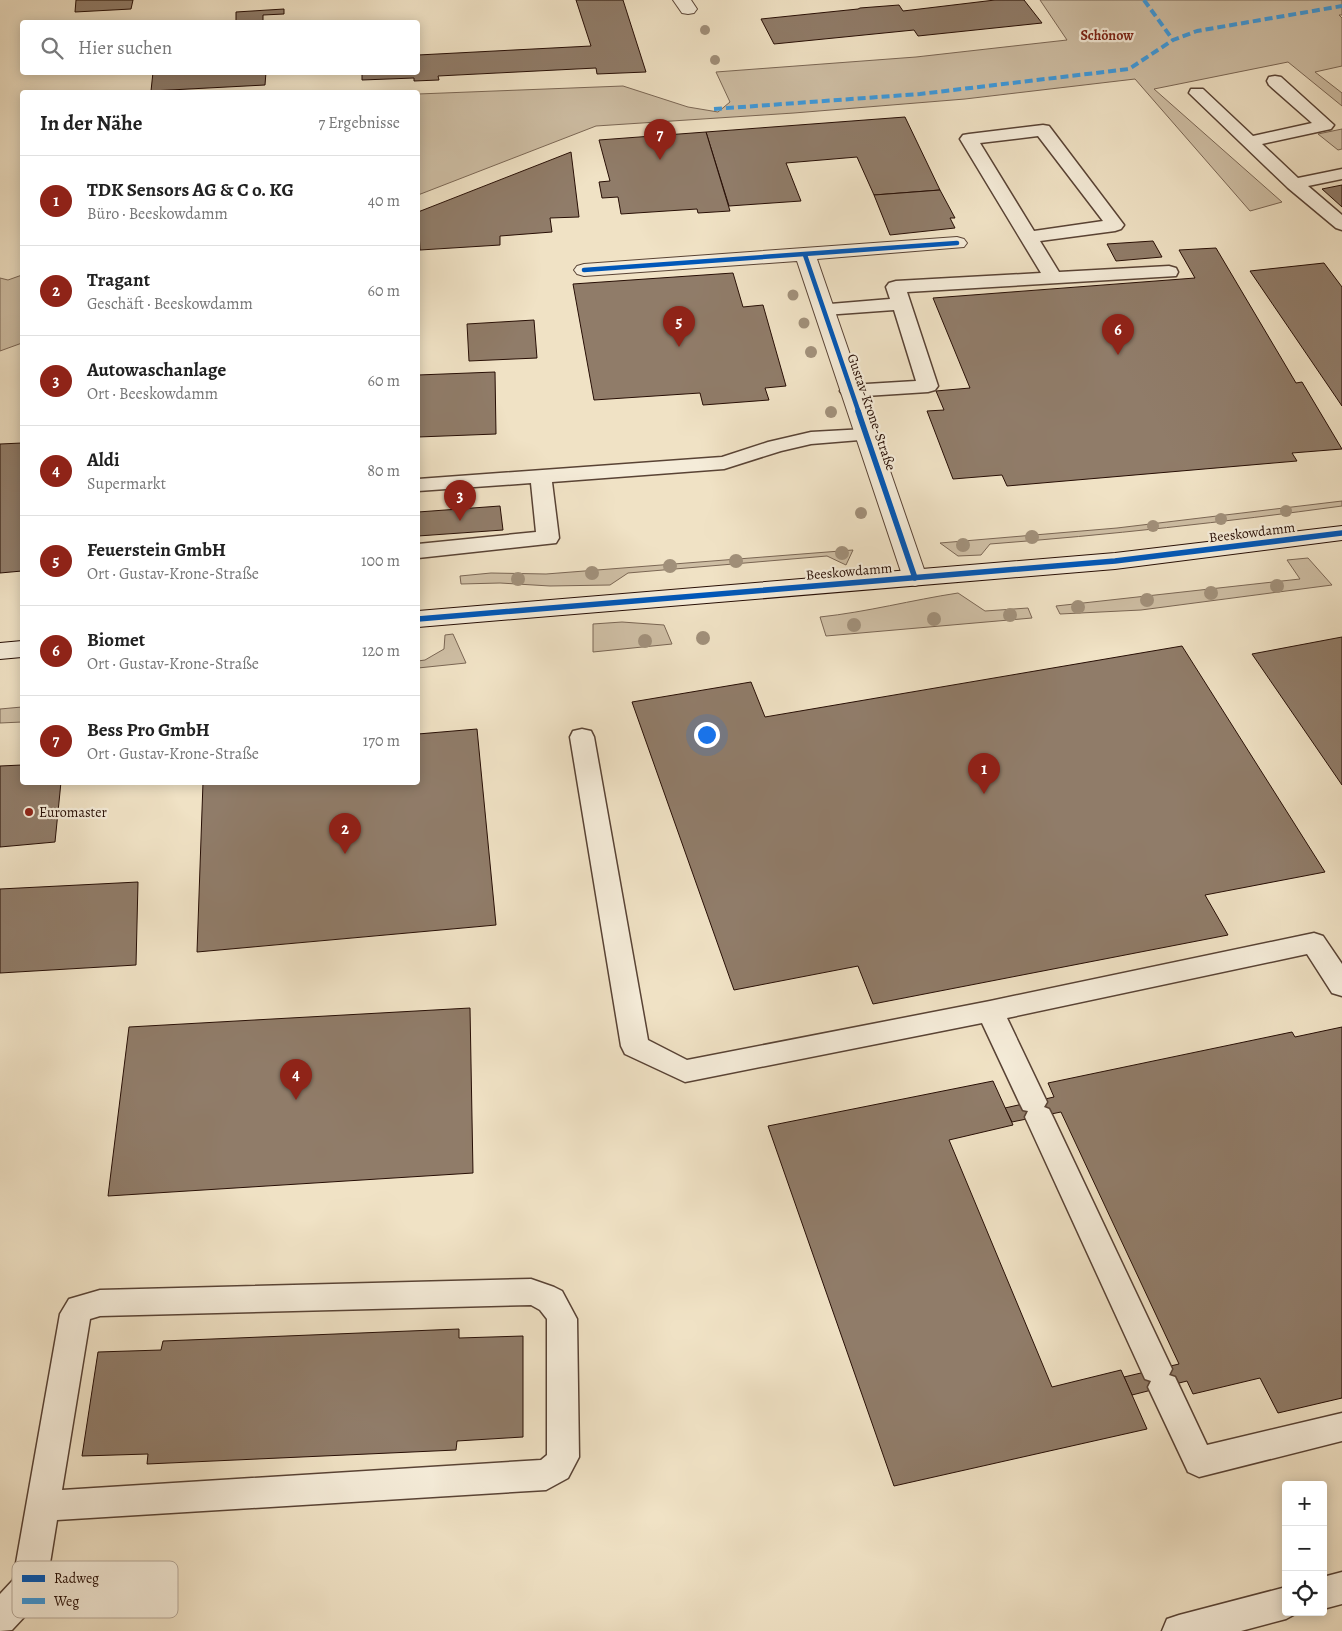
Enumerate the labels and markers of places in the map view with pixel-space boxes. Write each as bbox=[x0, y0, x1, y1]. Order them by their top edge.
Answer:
pin: 7 bbox=[644, 119, 676, 160]
pin: 5 bbox=[663, 306, 695, 347]
pin: 6 bbox=[1102, 314, 1134, 355]
pin: 3 bbox=[444, 480, 476, 521]
pin: 1 bbox=[968, 753, 1000, 794]
place label: Euromaster bbox=[39, 803, 107, 822]
marker: Euromaster bbox=[23, 806, 35, 818]
pin: 2 bbox=[329, 813, 361, 854]
pin: 4 bbox=[280, 1059, 312, 1100]

